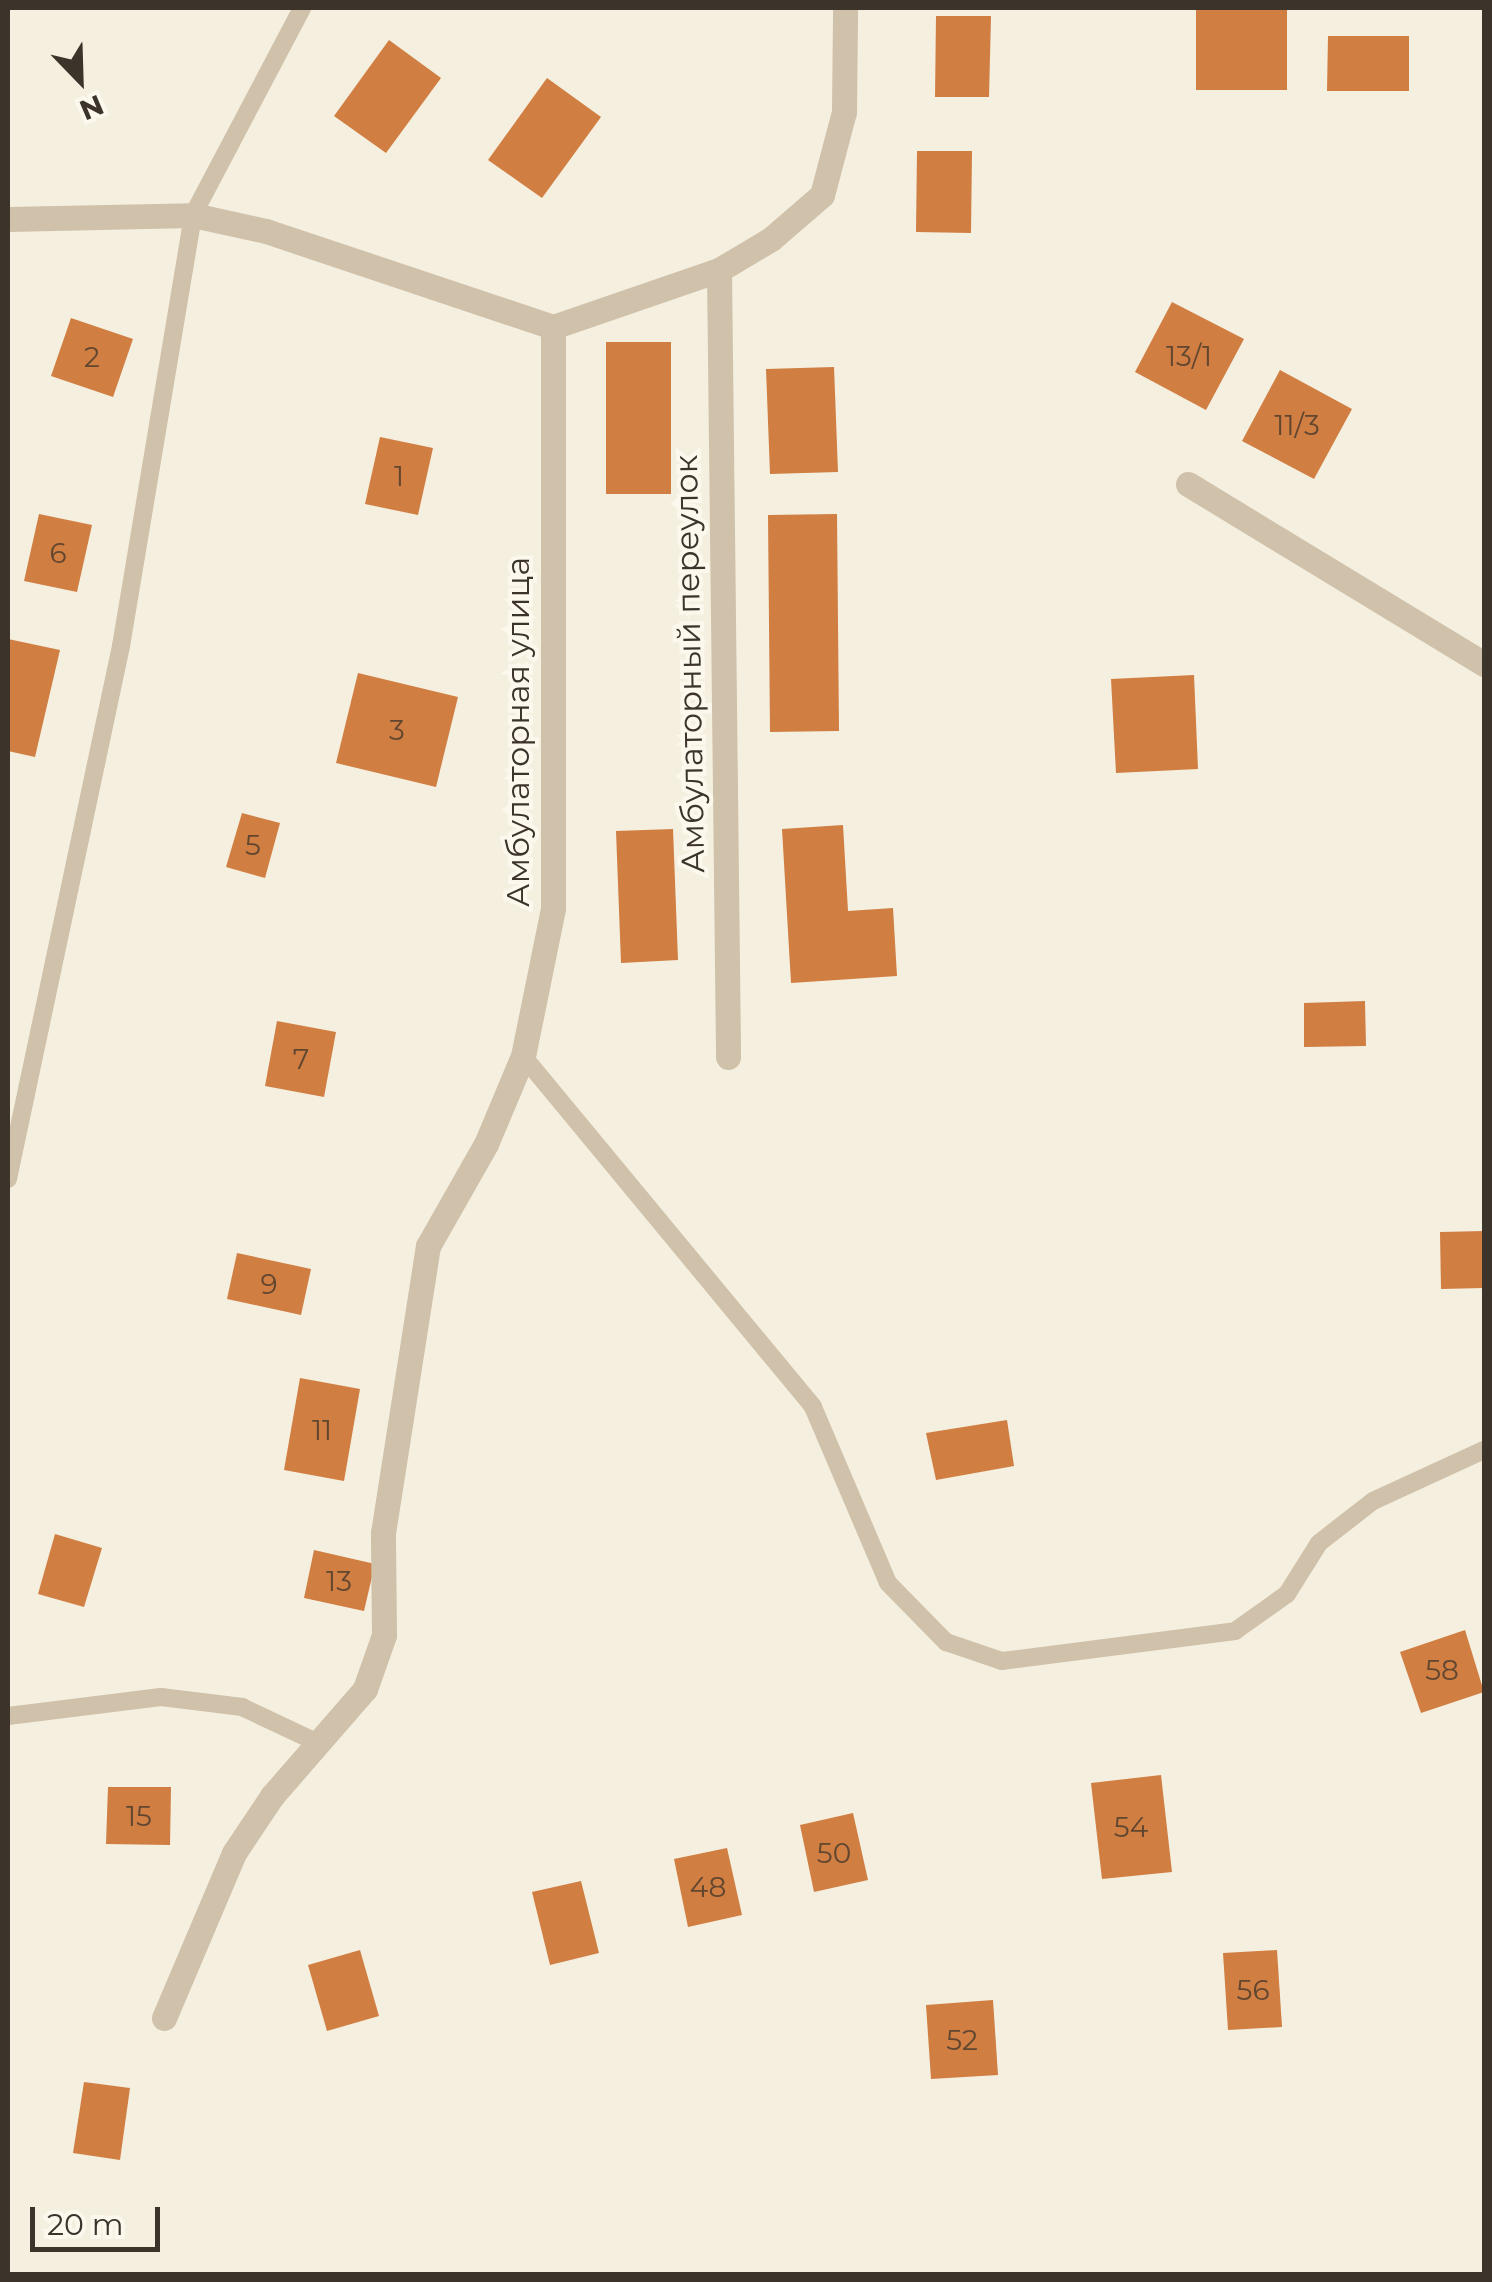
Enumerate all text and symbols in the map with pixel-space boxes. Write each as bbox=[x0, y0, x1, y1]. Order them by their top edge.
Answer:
north arrow bbox=[30, 30, 130, 130]
text: N bbox=[75, 88, 109, 128]
house number: 13/1 bbox=[1166, 339, 1212, 373]
house number: 2 bbox=[84, 340, 100, 374]
house number: 11/3 bbox=[1274, 408, 1320, 442]
street label: Амбулаторный переулок bbox=[667, 454, 713, 874]
house number: 1 bbox=[394, 459, 404, 493]
house number: 6 bbox=[49, 536, 67, 570]
street label: Амбулаторная улица bbox=[499, 557, 537, 907]
house number: 3 bbox=[389, 713, 405, 747]
house number: 5 bbox=[245, 828, 261, 862]
house number: 7 bbox=[293, 1042, 309, 1076]
house number: 9 bbox=[260, 1267, 278, 1301]
house number: 11 bbox=[312, 1413, 332, 1447]
house number: 13 bbox=[326, 1564, 352, 1598]
house number: 58 bbox=[1425, 1653, 1459, 1687]
house number: 15 bbox=[126, 1799, 152, 1833]
house number: 54 bbox=[1114, 1810, 1148, 1844]
house number: 50 bbox=[817, 1836, 851, 1870]
house number: 48 bbox=[690, 1870, 726, 1904]
house number: 56 bbox=[1237, 1973, 1269, 2007]
house number: 52 bbox=[946, 2023, 978, 2057]
scale bar bbox=[35, 2187, 165, 2249]
text: 20 m bbox=[47, 2206, 124, 2243]

